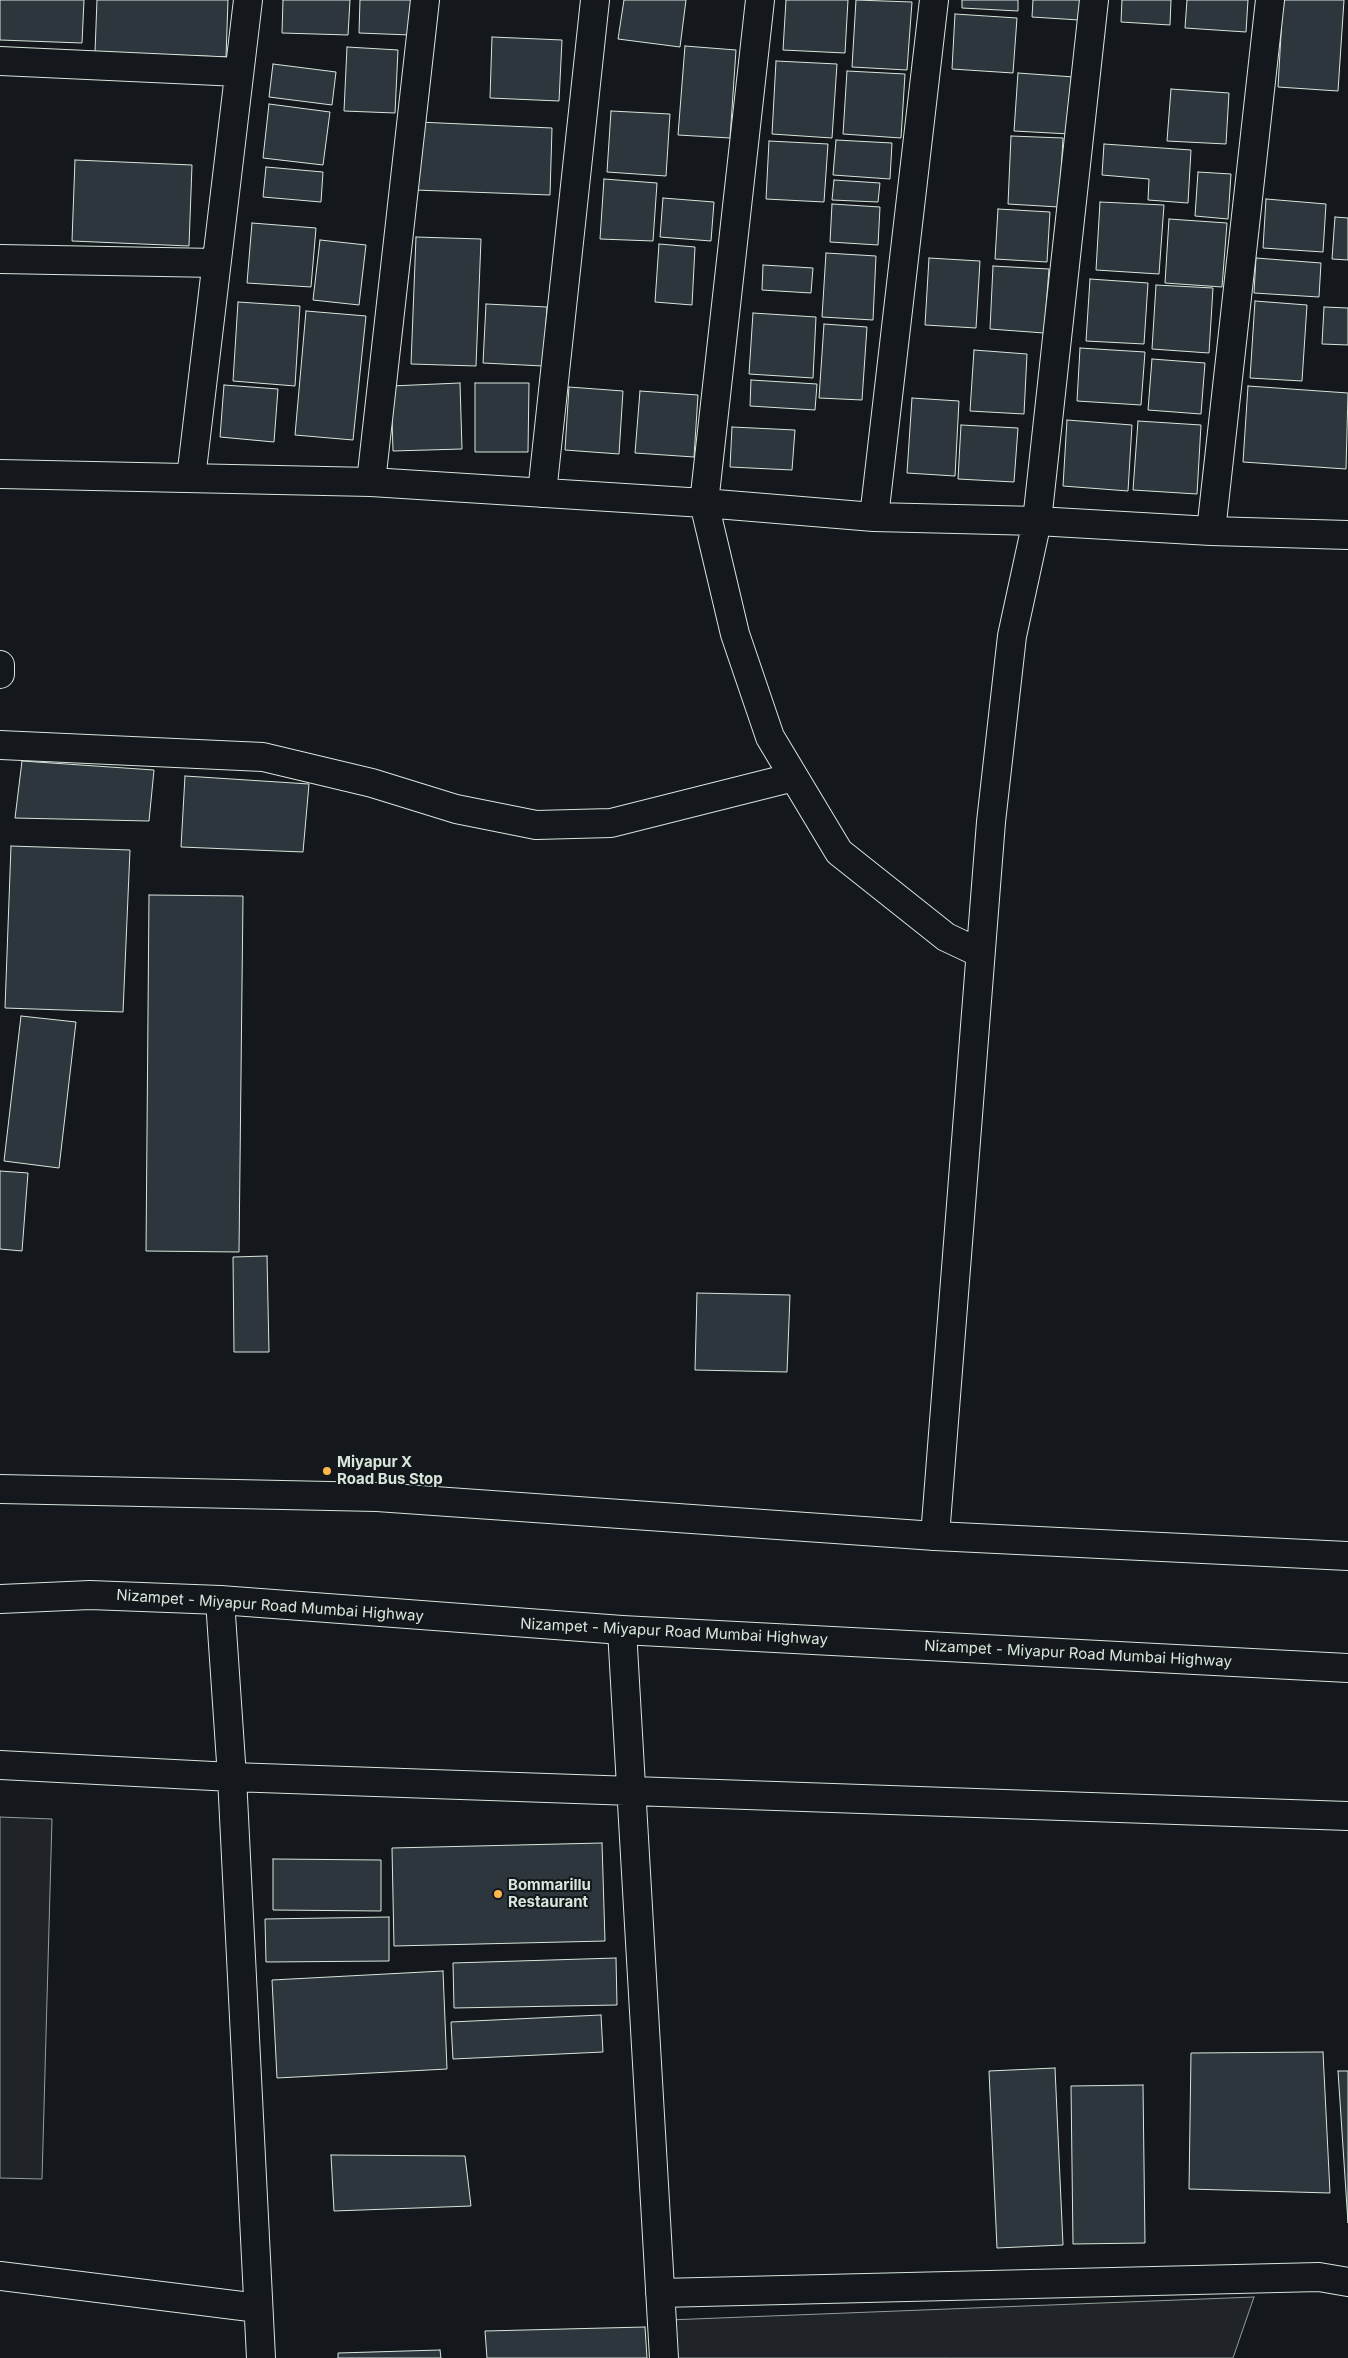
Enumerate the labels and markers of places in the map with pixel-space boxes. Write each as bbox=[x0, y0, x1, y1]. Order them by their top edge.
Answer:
place label: Miyapur X Road Bus Stop bbox=[337, 1453, 443, 1488]
marker: Miyapur X Road Bus Stop bbox=[321, 1465, 333, 1477]
place label: Bommarillu Restaurant bbox=[508, 1876, 591, 1911]
marker: Bommarillu Restaurant bbox=[492, 1888, 504, 1900]

